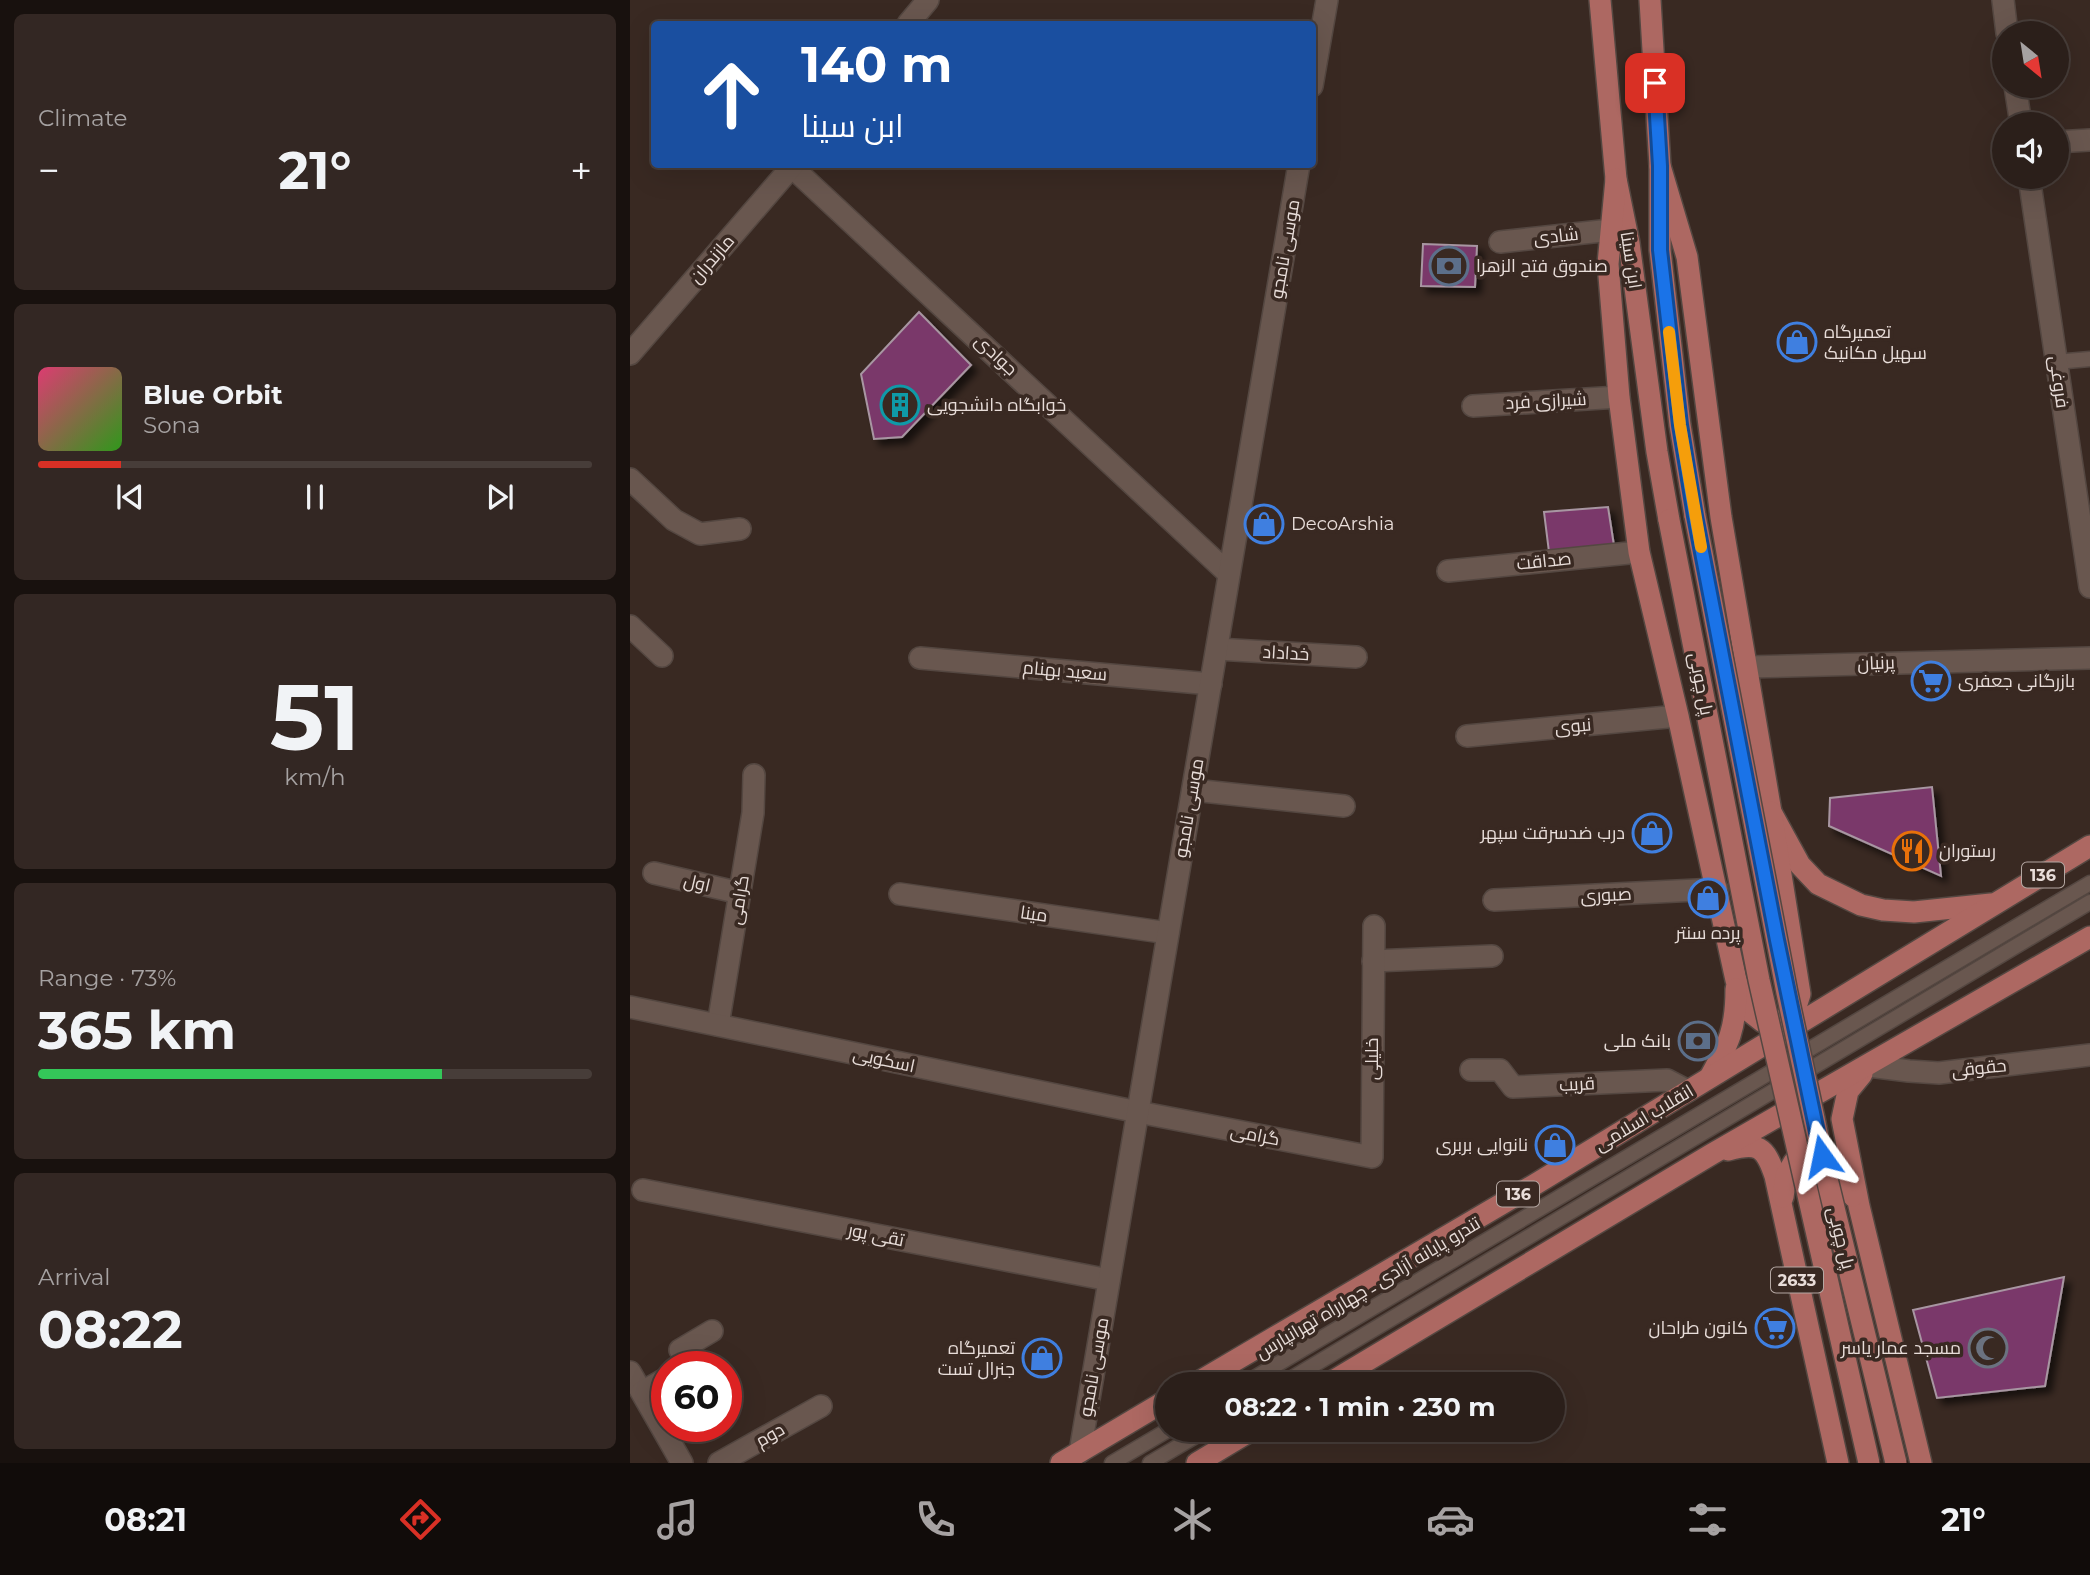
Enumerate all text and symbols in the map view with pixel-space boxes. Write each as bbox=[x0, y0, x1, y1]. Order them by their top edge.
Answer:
north arrow bbox=[1992, 21, 2068, 98]
map controls bbox=[1992, 21, 2069, 189]
text: 140 m bbox=[801, 35, 953, 94]
icon: ahead bbox=[686, 49, 777, 140]
pin bbox=[1625, 53, 1685, 113]
icon: arrive bbox=[1636, 64, 1674, 102]
text: Climate bbox=[38, 104, 127, 132]
text: ابن سینا bbox=[801, 106, 904, 145]
button: sound bbox=[1992, 112, 2069, 189]
text: 21° bbox=[279, 139, 351, 202]
text: − bbox=[38, 147, 60, 194]
text: + bbox=[570, 147, 592, 194]
street label: موسی نامجو bbox=[1265, 198, 1305, 300]
street label: شادی bbox=[1532, 223, 1580, 249]
street label: مازندران bbox=[685, 230, 739, 288]
street label: ابن سینا bbox=[1616, 230, 1646, 290]
bank icon: صندوق فتح الزهرا bbox=[1428, 245, 1470, 287]
place label: صندوق فتح الزهرا bbox=[1476, 255, 1608, 278]
shop icon: تعمیرگاه سهیل مکانیک bbox=[1776, 321, 1818, 363]
place label: تعمیرگاه سهیل مکانیک bbox=[1824, 321, 1927, 364]
street label: جوادی bbox=[970, 330, 1022, 380]
street label: فروغی bbox=[2044, 354, 2074, 410]
text: Blue Orbit bbox=[143, 379, 282, 411]
building icon: خوابگاه دانشجویی bbox=[879, 384, 921, 426]
street label: شیرازی فرد bbox=[1505, 388, 1587, 414]
place label: خوابگاه دانشجویی bbox=[927, 394, 1066, 416]
text: Sona bbox=[143, 411, 201, 439]
icon: previous bbox=[111, 478, 149, 516]
icon: pause bbox=[296, 478, 334, 516]
icon: next bbox=[481, 478, 519, 516]
shop icon: DecoArshia bbox=[1243, 503, 1285, 545]
place label: DecoArshia bbox=[1291, 513, 1394, 535]
street label: صداقت bbox=[1516, 547, 1572, 575]
street label: خداداد bbox=[1262, 641, 1310, 665]
street label: پل چوبی bbox=[1683, 651, 1718, 718]
street label: پرنیان bbox=[1857, 651, 1895, 676]
street label: سعید بهنام bbox=[1022, 656, 1108, 687]
supermarket icon: بازرگانی جعفری bbox=[1910, 660, 1952, 702]
text: 51 bbox=[270, 662, 360, 773]
place label: بازرگانی جعفری bbox=[1958, 670, 2075, 692]
street label: نبوی bbox=[1554, 713, 1592, 739]
street label: موسی نامجو bbox=[1169, 757, 1209, 859]
text: km/h bbox=[284, 763, 346, 791]
shop icon: درب ضدسرقت سپهر bbox=[1631, 812, 1673, 854]
place label: درب ضدسرقت سپهر bbox=[1479, 822, 1625, 844]
restaurant icon: رستوران bbox=[1891, 830, 1933, 872]
place label: رستوران bbox=[1939, 840, 1996, 862]
road number: 136 bbox=[2022, 862, 2064, 888]
street label: اول bbox=[682, 869, 712, 897]
street label: گرامی bbox=[724, 874, 754, 926]
shop icon: پرده سنتر bbox=[1687, 877, 1729, 919]
street label: صبوری bbox=[1580, 883, 1632, 907]
street label: مینا bbox=[1019, 901, 1049, 927]
place label: پرده سنتر bbox=[1675, 922, 1741, 945]
text: Range · 73% bbox=[38, 964, 176, 992]
text: 365 km bbox=[38, 999, 236, 1062]
bank icon: بانک ملی bbox=[1677, 1020, 1719, 1062]
place label: بانک ملی bbox=[1604, 1030, 1671, 1052]
street label: خلیلی bbox=[1361, 1038, 1383, 1080]
street label: اسکویی bbox=[851, 1043, 917, 1077]
street label: حقوقی bbox=[1950, 1054, 2008, 1082]
street label: قریب bbox=[1559, 1072, 1595, 1096]
street label: انقلاب اسلامی bbox=[1591, 1080, 1697, 1156]
street label: گرامی bbox=[1228, 1119, 1282, 1151]
position arrow bbox=[1785, 1119, 1859, 1193]
shop icon: نانوایی بربری bbox=[1534, 1124, 1576, 1166]
place label: نانوایی بربری bbox=[1436, 1134, 1528, 1156]
road number: 136 bbox=[1497, 1182, 1539, 1206]
street label: پل چوبی bbox=[1822, 1205, 1859, 1272]
street label: تندرو پایانه آزادی ـ چهارراه تهرانپارس bbox=[1252, 1212, 1485, 1365]
street label: تقی پور bbox=[845, 1219, 906, 1252]
text: Arrival bbox=[38, 1263, 111, 1291]
road number: 2633 bbox=[1771, 1268, 1823, 1292]
text: 08:22 bbox=[38, 1298, 183, 1361]
supermarket icon: کانون طراحان bbox=[1754, 1307, 1796, 1349]
street label: موسی نامجو bbox=[1074, 1316, 1114, 1418]
place label: کانون طراحان bbox=[1649, 1317, 1748, 1339]
mosque icon: مسجد عمار یاسر bbox=[1967, 1327, 2009, 1369]
place label: تعمیرگاه جنرال تست bbox=[938, 1337, 1015, 1380]
shop icon: تعمیرگاه جنرال تست bbox=[1021, 1337, 1063, 1379]
place label: مسجد عمار یاسر bbox=[1840, 1337, 1961, 1359]
speed limit sign: 60 bbox=[651, 1351, 742, 1442]
text: 08:22 · 1 min · 230 m bbox=[1224, 1391, 1496, 1423]
street label: دوم bbox=[752, 1418, 789, 1453]
icon: directions bbox=[396, 1495, 445, 1544]
icon: music bbox=[653, 1495, 702, 1544]
icon: phone bbox=[911, 1495, 960, 1544]
icon: climate bbox=[1168, 1495, 1217, 1544]
icon: car bbox=[1426, 1495, 1475, 1544]
icon: filters bbox=[1683, 1495, 1732, 1544]
text: 08:21 bbox=[104, 1500, 187, 1539]
text: 21° bbox=[1941, 1500, 1986, 1539]

